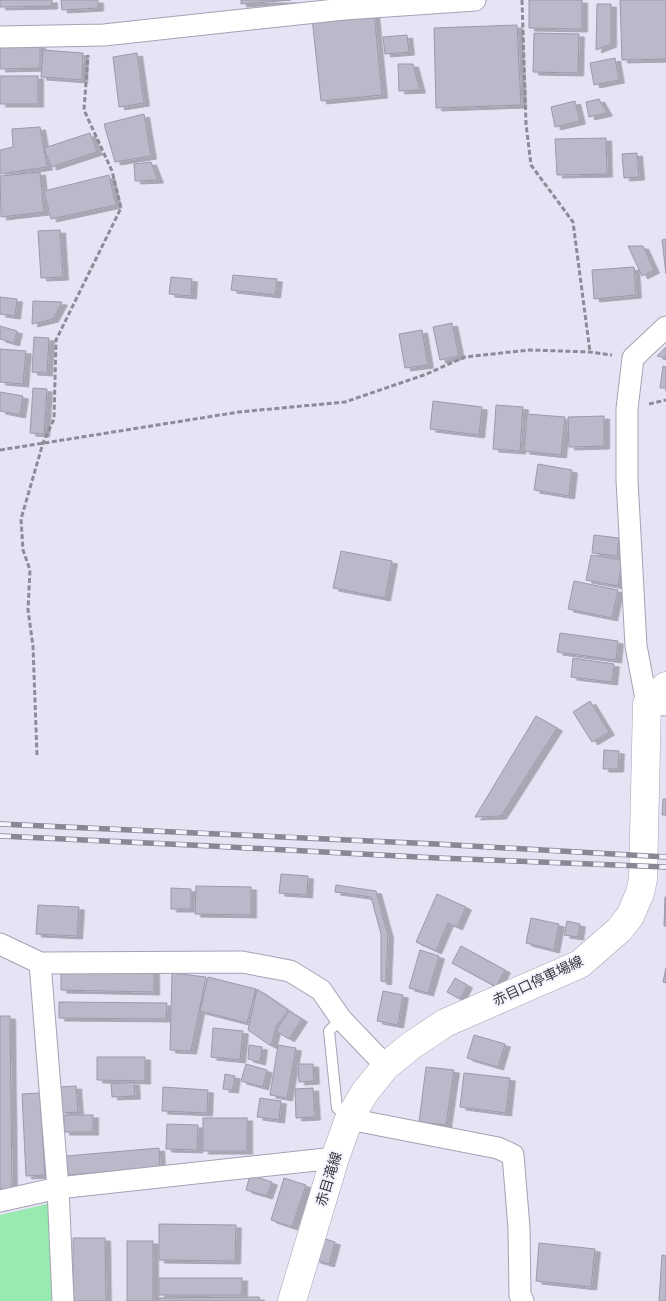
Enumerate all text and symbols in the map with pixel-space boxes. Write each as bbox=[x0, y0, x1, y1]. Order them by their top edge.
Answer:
street label: 赤目口停車場線 bbox=[490, 953, 586, 1009]
street label: 赤目滝線 bbox=[313, 1150, 345, 1208]

